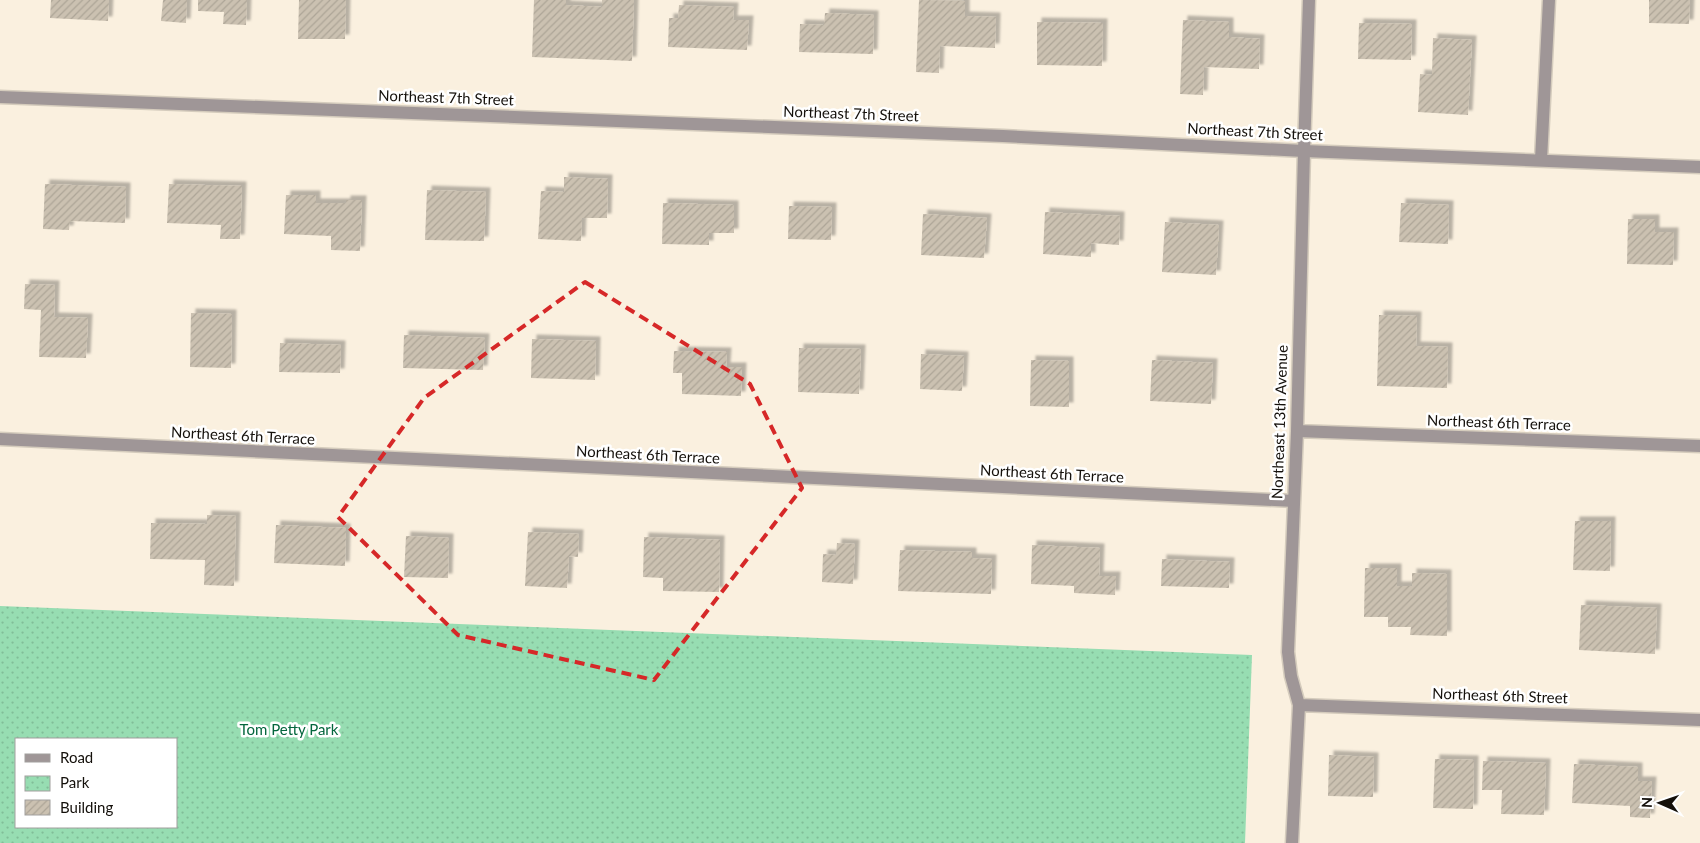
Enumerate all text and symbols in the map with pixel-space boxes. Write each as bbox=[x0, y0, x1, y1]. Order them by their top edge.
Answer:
street label: Northeast 7th Street bbox=[378, 86, 515, 108]
street label: Northeast 7th Street bbox=[783, 102, 920, 124]
street label: Northeast 7th Street bbox=[1187, 118, 1324, 144]
street label: Northeast 13th Avenue bbox=[1267, 345, 1291, 499]
street label: Northeast 6th Terrace bbox=[1427, 410, 1571, 434]
street label: Northeast 6th Terrace bbox=[171, 422, 316, 448]
street label: Northeast 6th Terrace bbox=[576, 441, 721, 467]
street label: Northeast 6th Terrace bbox=[980, 460, 1125, 486]
street label: Northeast 6th Street bbox=[1432, 684, 1569, 706]
park label: Tom Petty Park bbox=[240, 720, 339, 738]
legend bbox=[15, 738, 178, 828]
text: Road bbox=[60, 748, 93, 766]
text: Park bbox=[60, 773, 90, 791]
north arrow bbox=[1635, 778, 1685, 828]
text: N bbox=[1638, 797, 1655, 808]
text: Building bbox=[60, 798, 113, 816]

